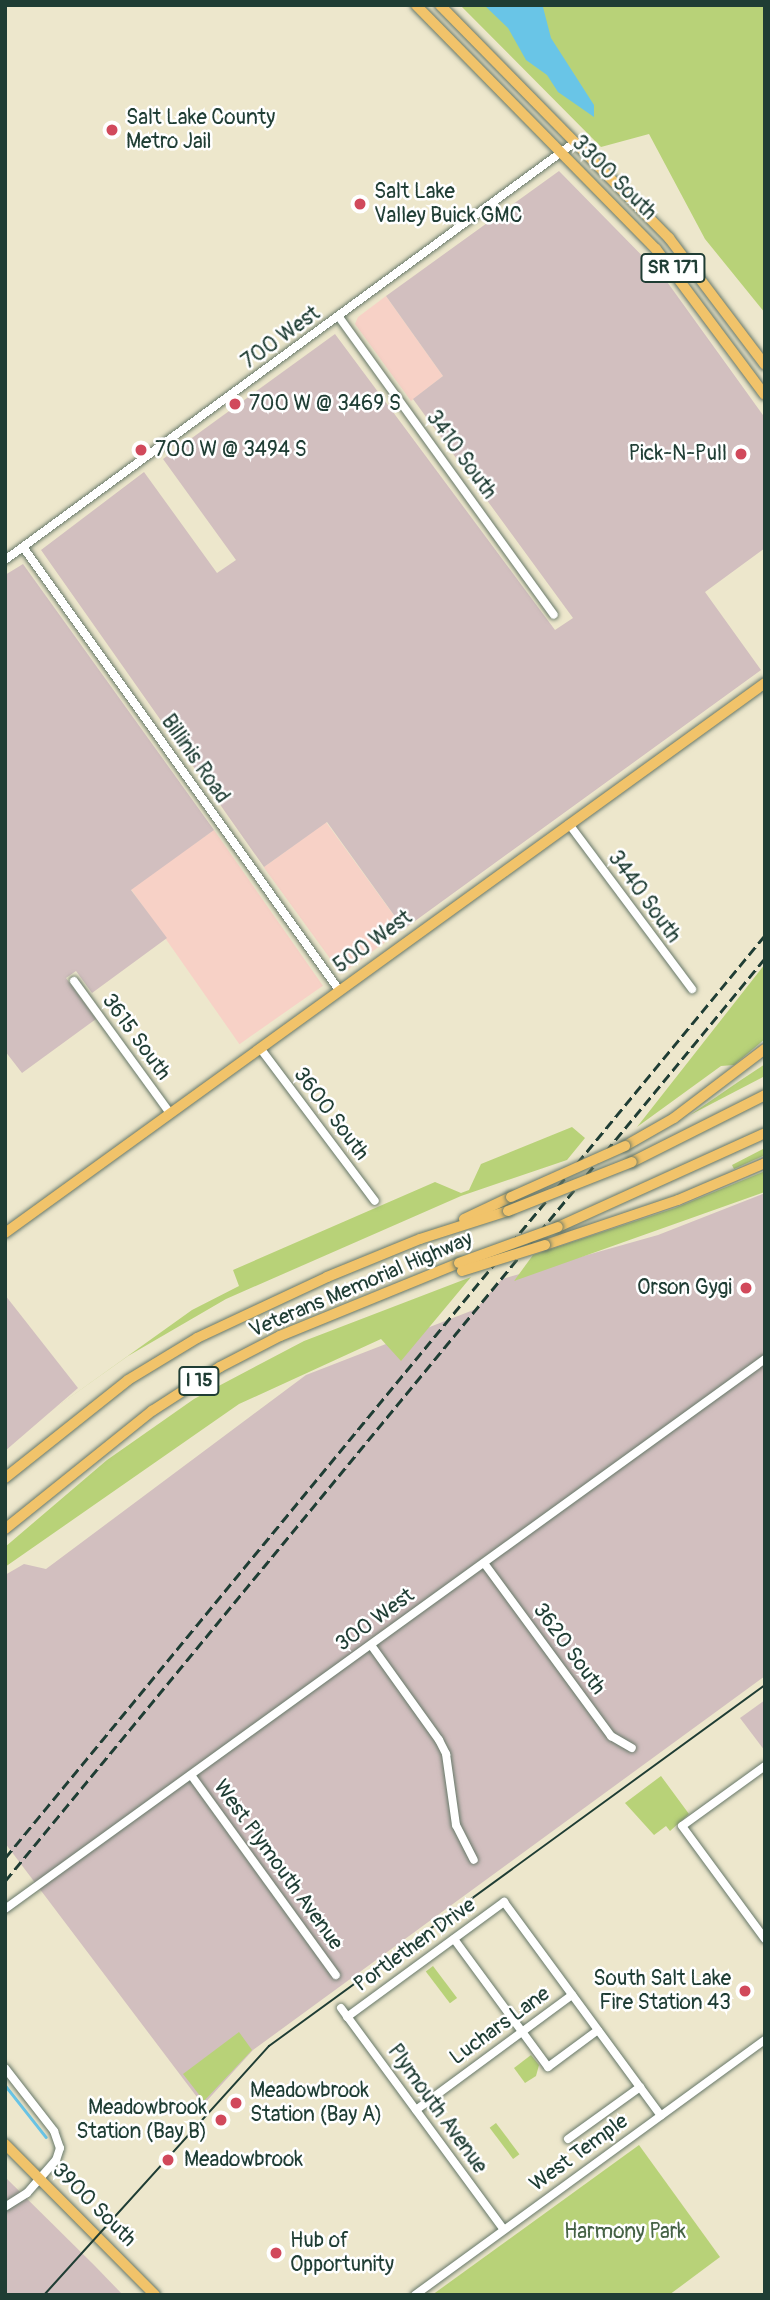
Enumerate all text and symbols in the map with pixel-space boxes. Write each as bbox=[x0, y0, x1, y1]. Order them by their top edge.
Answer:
place label: Salt Lake County Metro Jail bbox=[126, 105, 275, 155]
marker: Salt Lake County Metro Jail bbox=[104, 122, 120, 138]
street label: 3300 South bbox=[567, 131, 661, 225]
place label: Salt Lake Valley Buick GMC bbox=[374, 179, 522, 229]
marker: Salt Lake Valley Buick GMC bbox=[352, 196, 368, 212]
road number: SR 171 bbox=[640, 252, 706, 284]
street label: 700 West bbox=[237, 301, 325, 375]
place label: 700 W @ 3469 S bbox=[249, 391, 401, 417]
marker: 700 W @ 3469 S bbox=[227, 396, 243, 412]
street label: 3410 South bbox=[420, 406, 502, 504]
place label: 700 W @ 3494 S bbox=[155, 437, 307, 463]
place label: Pick-N-Pull bbox=[628, 441, 727, 467]
marker: 700 W @ 3494 S bbox=[133, 442, 149, 458]
marker: Pick-N-Pull bbox=[733, 446, 749, 462]
street label: Billinis Road bbox=[155, 710, 235, 808]
street label: 3440 South bbox=[602, 846, 686, 948]
street label: 500 West bbox=[329, 905, 417, 979]
street label: 3615 South bbox=[96, 989, 176, 1085]
street label: 3600 South bbox=[288, 1063, 374, 1165]
street label: Veterans Memorial Highway bbox=[246, 1226, 476, 1344]
place label: Orson Gygi bbox=[637, 1275, 732, 1301]
marker: Orson Gygi bbox=[738, 1280, 754, 1296]
road number: I 15 bbox=[178, 1366, 220, 1396]
street label: 300 West bbox=[331, 1583, 419, 1657]
street label: 3620 South bbox=[527, 1598, 611, 1700]
street label: West Plymouth Avenue bbox=[208, 1775, 348, 1955]
street label: Portlethen Drive bbox=[349, 1893, 481, 1997]
place label: South Salt Lake Fire Station 43 bbox=[593, 1966, 731, 2016]
street label: Luchars Lane bbox=[445, 1981, 555, 2071]
marker: South Salt Lake Fire Station 43 bbox=[737, 1983, 753, 1999]
street label: Plymouth Avenue bbox=[382, 2040, 492, 2178]
place label: Meadowbrook Station (Bay A) bbox=[250, 2078, 382, 2128]
place label: Meadowbrook Station (Bay B) bbox=[76, 2095, 207, 2145]
marker: Meadowbrook Station (Bay A) bbox=[228, 2095, 244, 2111]
street label: West Temple bbox=[525, 2109, 633, 2197]
marker: Meadowbrook Station (Bay B) bbox=[213, 2112, 229, 2128]
place label: Meadowbrook bbox=[184, 2147, 303, 2173]
marker: Meadowbrook bbox=[158, 2150, 178, 2170]
street label: 3900 South bbox=[47, 2158, 141, 2252]
park label: Harmony Park bbox=[564, 2219, 686, 2245]
place label: Hub of Opportunity bbox=[290, 2228, 394, 2278]
marker: Hub of Opportunity bbox=[268, 2245, 284, 2261]

